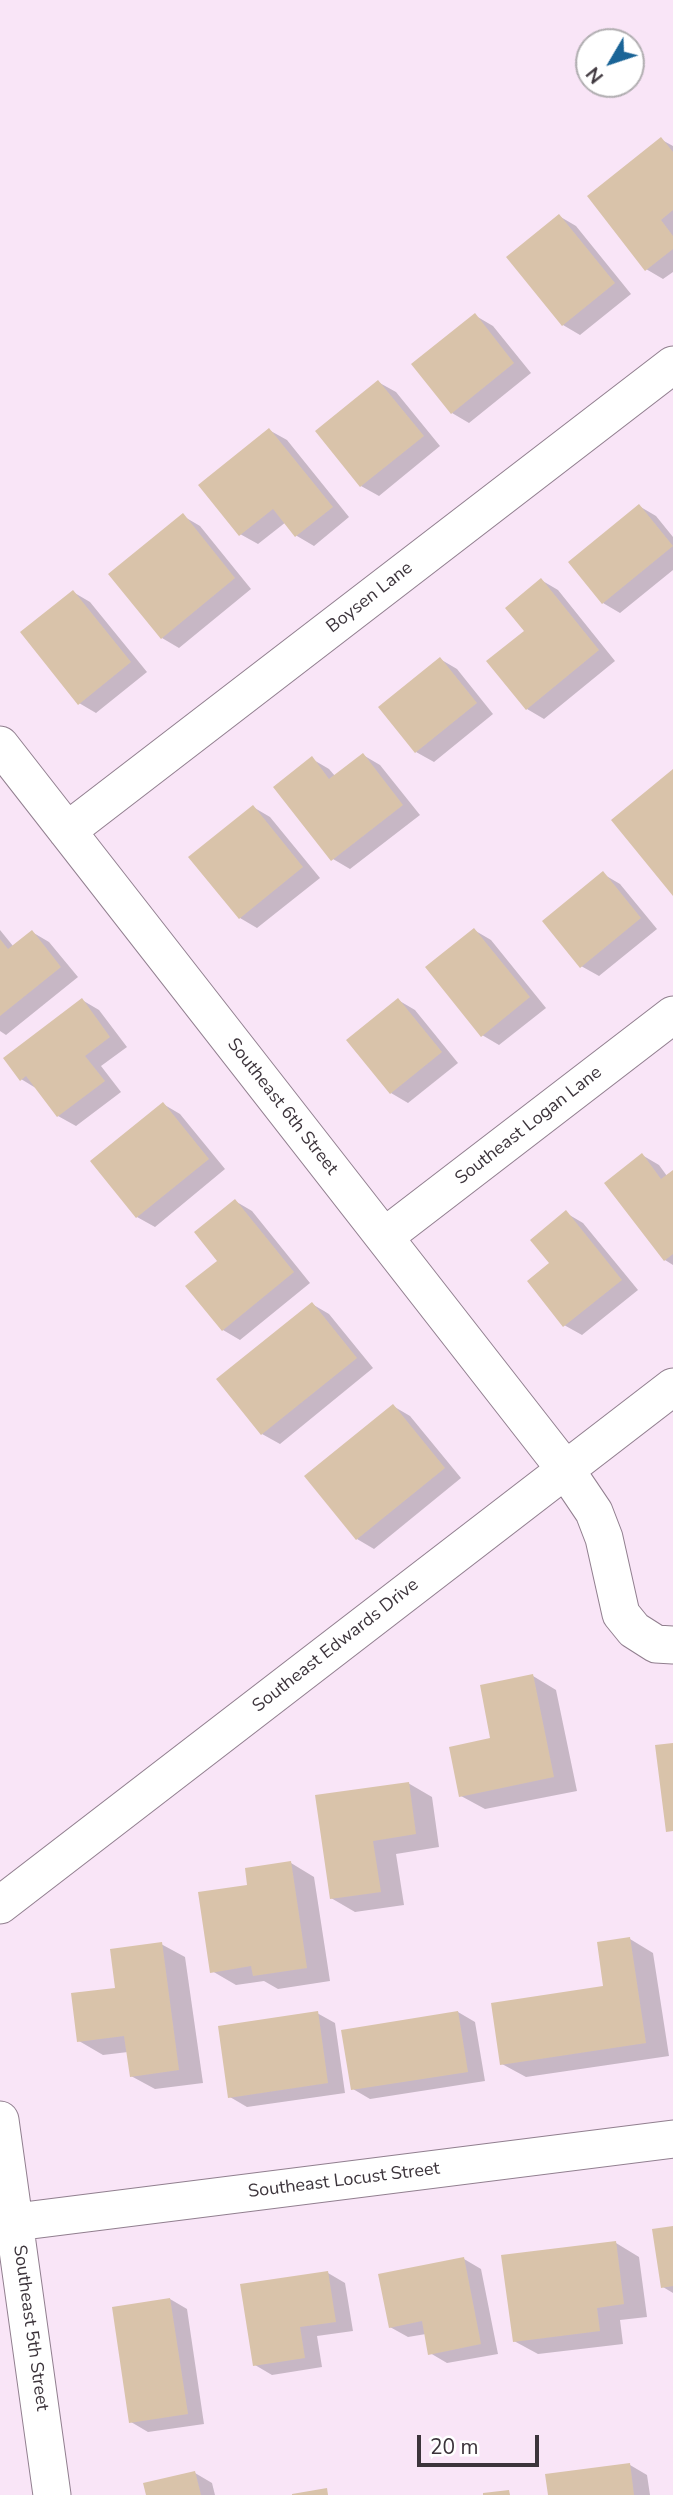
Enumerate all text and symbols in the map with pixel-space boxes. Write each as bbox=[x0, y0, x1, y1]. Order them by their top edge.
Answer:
north arrow bbox=[575, 28, 645, 98]
text: N bbox=[581, 61, 610, 89]
street label: Boysen Lane bbox=[323, 558, 417, 638]
street label: Southeast 6th Street bbox=[222, 1034, 342, 1180]
street label: Southeast Logan Lane bbox=[451, 1062, 607, 1190]
street label: Southeast Edwards Drive bbox=[249, 1575, 423, 1717]
street label: Southeast Locust Street bbox=[247, 2159, 441, 2203]
street label: Southeast 5th Street bbox=[8, 2244, 52, 2412]
scale bar bbox=[421, 2422, 544, 2466]
text: 20 m bbox=[430, 2433, 479, 2461]

